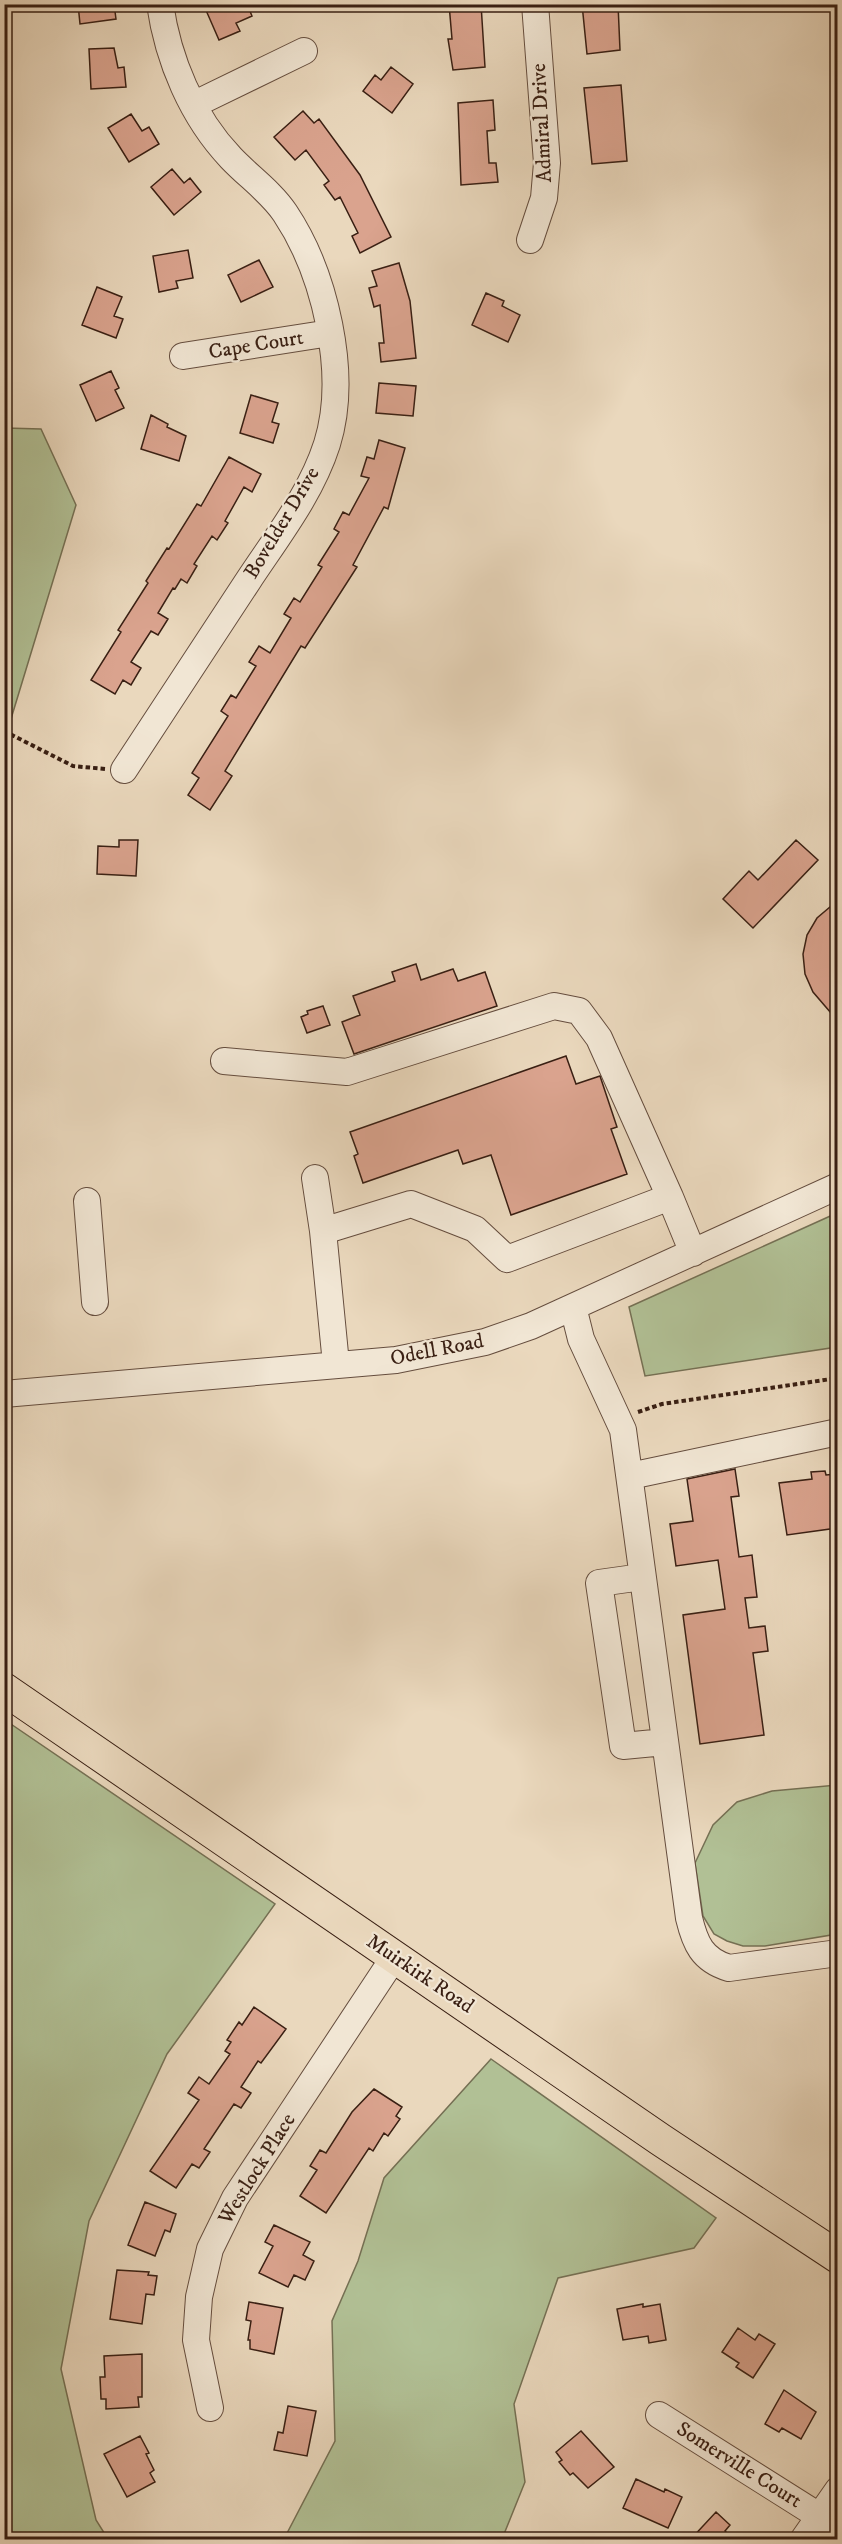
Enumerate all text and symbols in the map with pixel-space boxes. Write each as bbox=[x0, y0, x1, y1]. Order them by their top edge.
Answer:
street label: Admiral Drive bbox=[526, 62, 558, 183]
street label: Cape Court bbox=[207, 325, 305, 365]
street label: Bovelder Drive bbox=[238, 462, 326, 584]
street label: Odell Road bbox=[388, 1328, 486, 1372]
street label: Muirkirk Road bbox=[361, 1929, 479, 2020]
street label: Westlock Place bbox=[212, 2108, 302, 2230]
street label: Somerville Court bbox=[671, 2416, 807, 2514]

